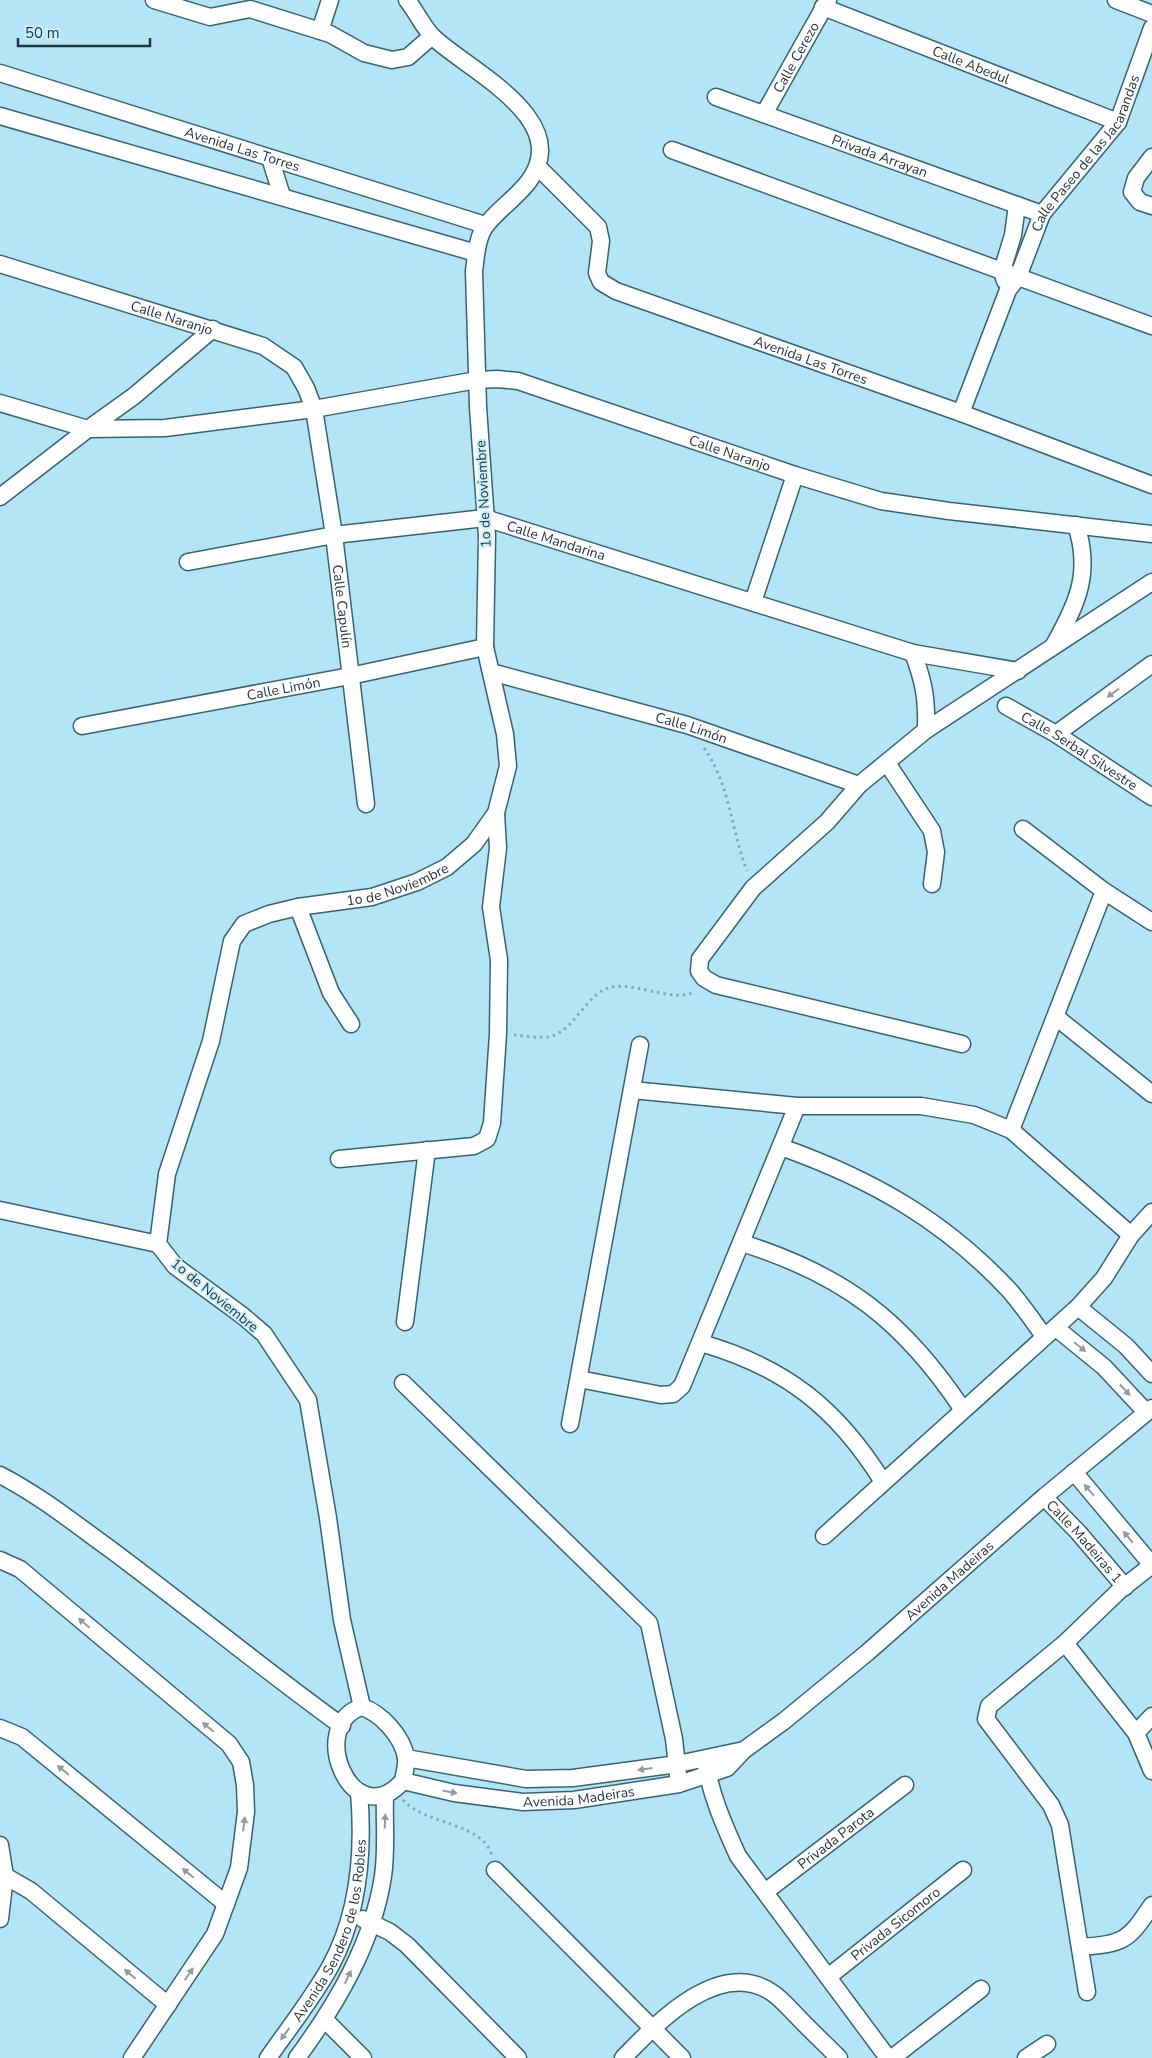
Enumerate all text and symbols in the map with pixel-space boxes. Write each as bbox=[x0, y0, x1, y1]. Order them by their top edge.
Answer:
scale bar bbox=[18, 15, 150, 47]
street label: Calle Cerezo bbox=[769, 18, 824, 97]
text: 50 m bbox=[25, 23, 60, 43]
street label: Calle Abedul bbox=[929, 41, 1013, 89]
street label: Calle Paseo de las Jacarandas bbox=[1027, 72, 1144, 234]
street label: Avenida Las Torres bbox=[182, 123, 302, 176]
street label: Privada Arrayan bbox=[829, 130, 930, 182]
street label: Calle Naranjo bbox=[128, 296, 215, 340]
street label: Avenida Las Torres bbox=[751, 331, 870, 389]
street label: Calle Naranjo bbox=[686, 431, 773, 476]
street label: 1o de Noviembre bbox=[471, 440, 496, 548]
street label: Calle Mandarina bbox=[504, 516, 608, 565]
street label: Calle Capulín bbox=[328, 564, 356, 649]
street label: Calle Limón bbox=[245, 673, 322, 705]
one-way arrow bbox=[1106, 688, 1119, 698]
street label: Calle Serbal Silvestre bbox=[1017, 707, 1141, 795]
street label: Calle Limón bbox=[653, 708, 730, 748]
street label: 1o de Noviembre bbox=[345, 859, 452, 910]
street label: 1o de Noviembre bbox=[167, 1254, 262, 1337]
one-way arrow bbox=[1073, 1342, 1086, 1353]
one-way arrow bbox=[1119, 1383, 1131, 1395]
one-way arrow bbox=[1084, 1484, 1095, 1497]
street label: Calle Madeiras 1 bbox=[1042, 1496, 1126, 1587]
one-way arrow bbox=[1123, 1530, 1134, 1543]
street label: Avenida Madeiras bbox=[901, 1536, 998, 1625]
one-way arrow bbox=[77, 1617, 90, 1628]
one-way arrow bbox=[203, 1721, 215, 1733]
one-way arrow bbox=[56, 1765, 69, 1776]
one-way arrow bbox=[636, 1765, 652, 1773]
street label: Avenida Madeiras bbox=[523, 1782, 636, 1812]
one-way arrow bbox=[443, 1788, 459, 1796]
street label: Privada Parota bbox=[794, 1803, 878, 1874]
one-way arrow bbox=[381, 1813, 389, 1829]
one-way arrow bbox=[240, 1816, 248, 1832]
street label: Avenida Sendero de los Robles bbox=[288, 1839, 371, 2026]
one-way arrow bbox=[182, 1868, 195, 1879]
street label: Privada Sicomoro bbox=[847, 1882, 945, 1965]
one-way arrow bbox=[184, 1967, 193, 1981]
one-way arrow bbox=[124, 1968, 137, 1979]
one-way arrow bbox=[344, 1970, 352, 1984]
one-way arrow bbox=[280, 2027, 290, 2041]

